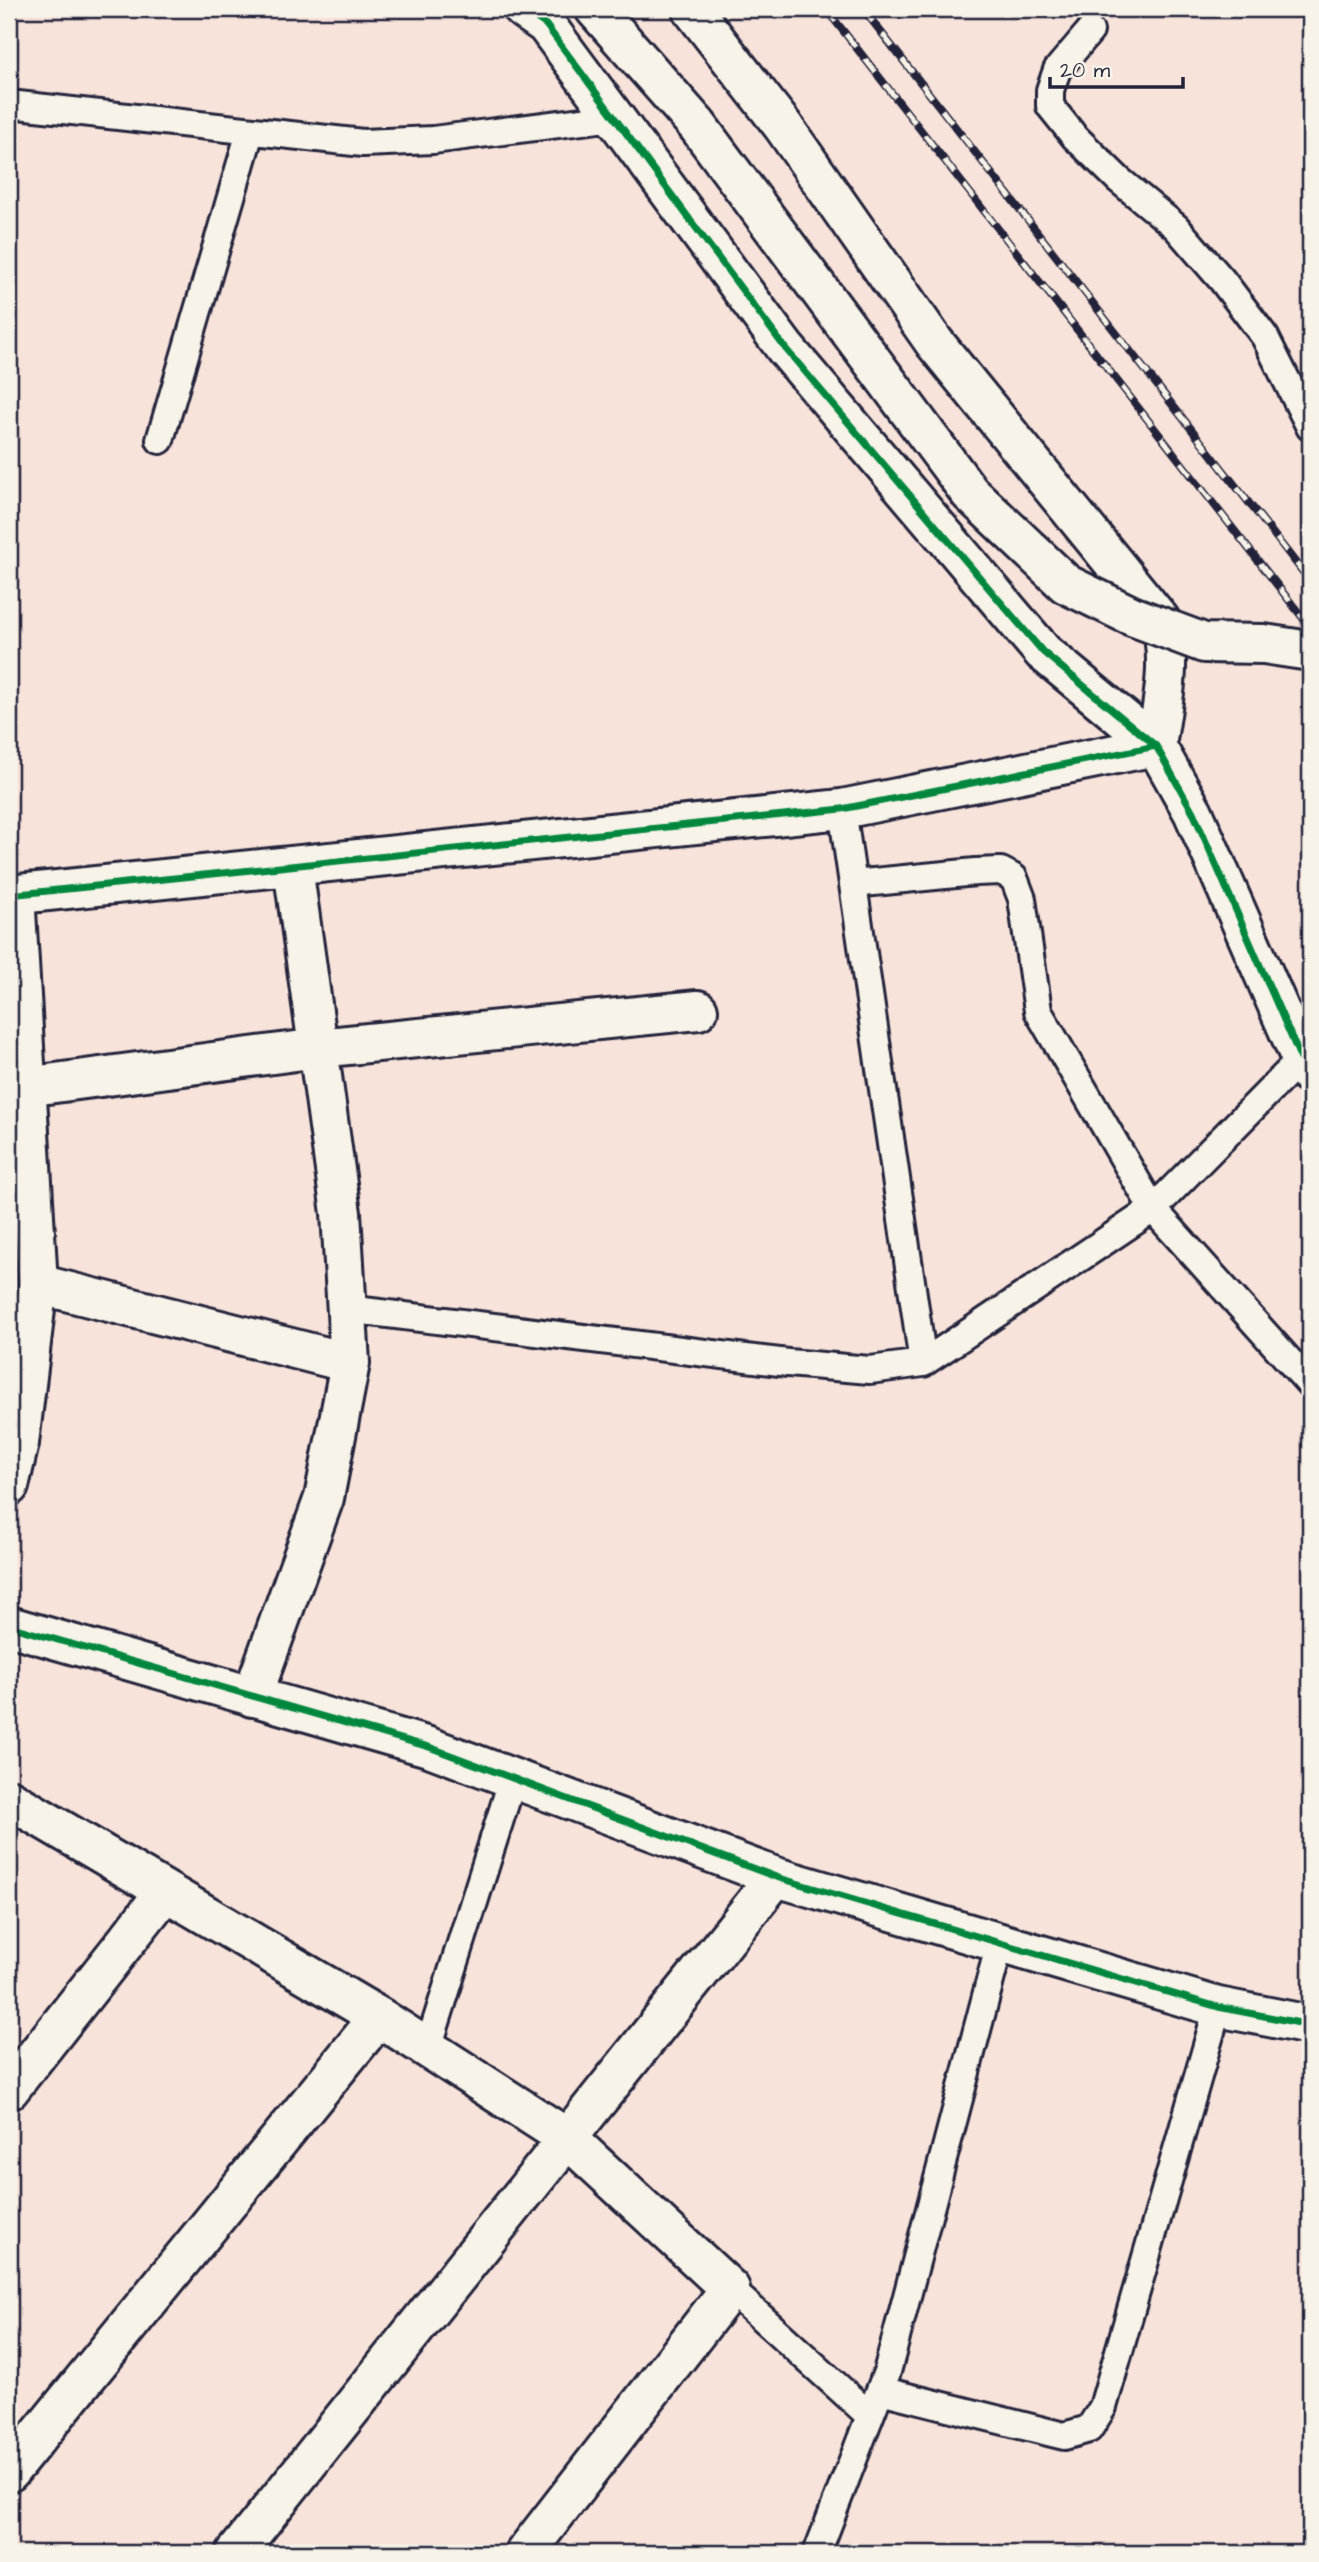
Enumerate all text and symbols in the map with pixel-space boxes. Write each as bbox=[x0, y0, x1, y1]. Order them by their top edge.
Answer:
scale bar bbox=[1050, 46, 1182, 90]
text: 20 m bbox=[1060, 56, 1111, 85]

